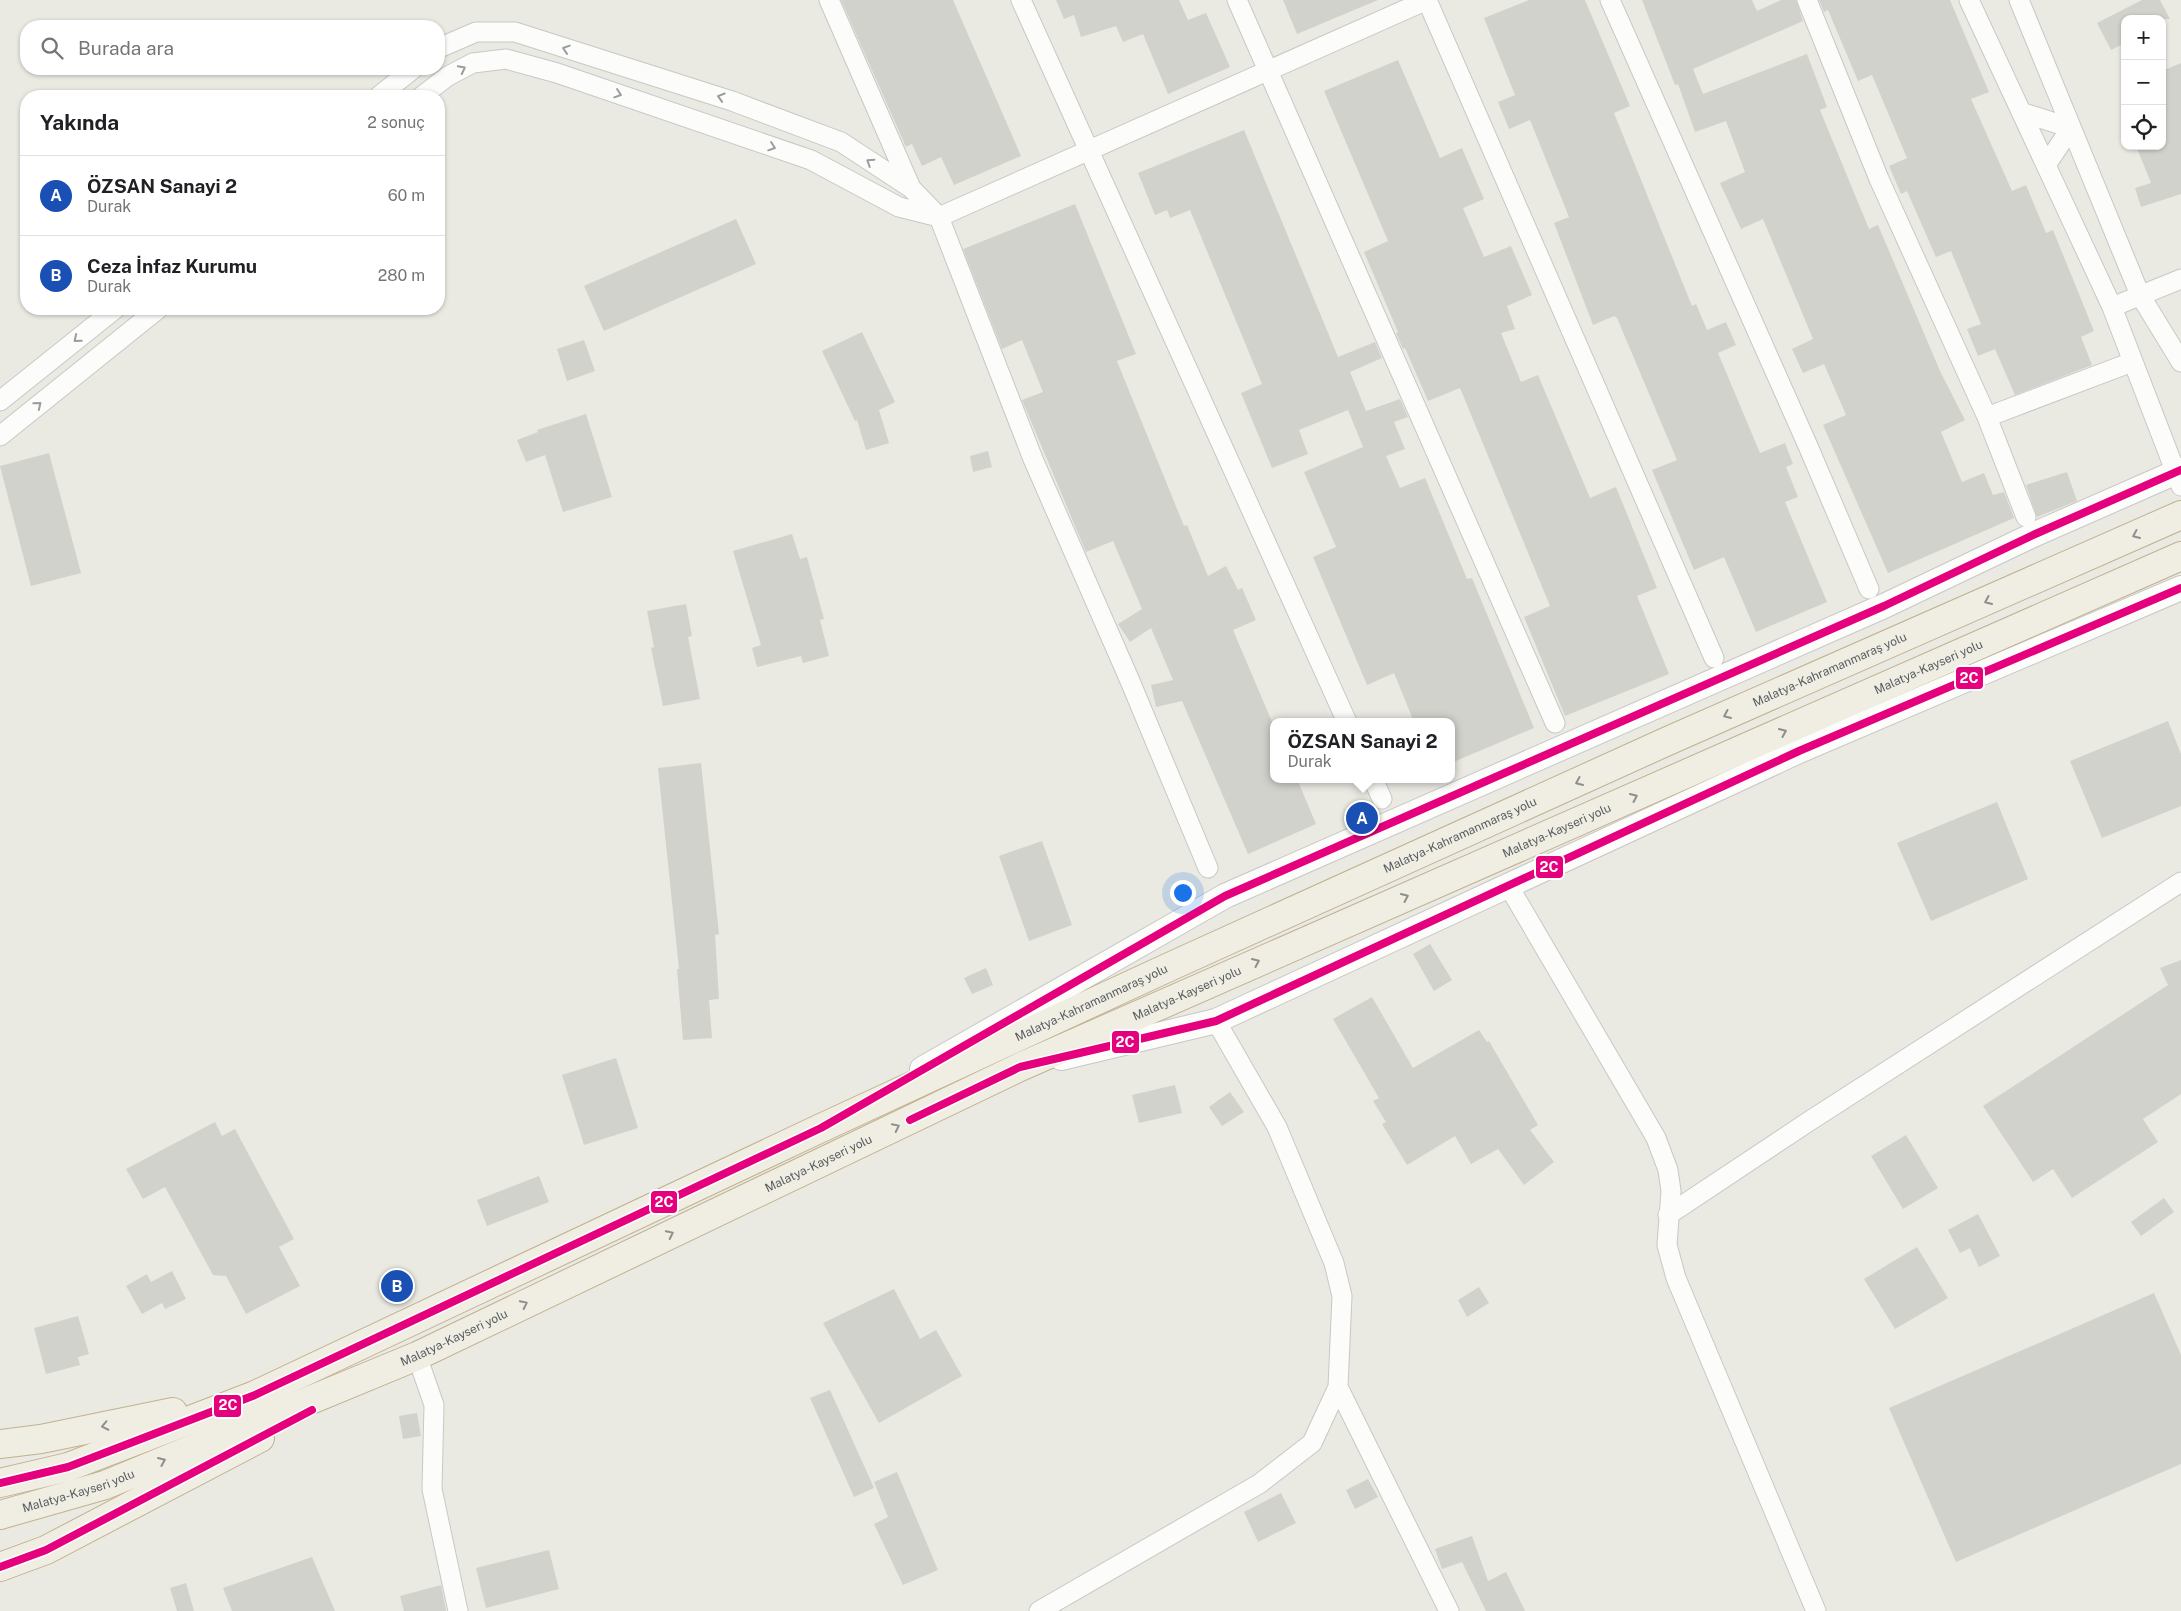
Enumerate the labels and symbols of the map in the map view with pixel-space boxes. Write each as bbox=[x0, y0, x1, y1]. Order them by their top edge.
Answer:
one-way arrow bbox=[563, 44, 571, 54]
one-way arrow bbox=[457, 65, 466, 75]
one-way arrow bbox=[613, 88, 622, 98]
one-way arrow bbox=[718, 93, 726, 103]
one-way arrow bbox=[767, 141, 775, 151]
one-way arrow bbox=[866, 158, 875, 168]
one-way arrow bbox=[74, 334, 83, 342]
one-way arrow bbox=[32, 403, 41, 411]
one-way arrow bbox=[2132, 529, 2141, 540]
one-way arrow bbox=[1984, 594, 1993, 605]
street label: Malatya-Kahramanmaraş yolu bbox=[1751, 630, 1909, 710]
street label: Malatya-Kayseri yolu bbox=[1872, 637, 1985, 697]
line badge: 2C bbox=[1955, 666, 1984, 690]
text: 2C bbox=[1960, 670, 1978, 686]
one-way arrow bbox=[1723, 709, 1732, 720]
one-way arrow bbox=[1778, 727, 1787, 738]
one-way arrow bbox=[1575, 775, 1584, 785]
one-way arrow bbox=[1629, 792, 1638, 803]
street label: Malatya-Kahramanmaraş yolu bbox=[1381, 794, 1539, 876]
pin: A bbox=[1346, 799, 1378, 837]
street label: Malatya-Kayseri yolu bbox=[1500, 801, 1613, 861]
line badge: 2C bbox=[1535, 855, 1564, 879]
text: 2C bbox=[1540, 859, 1558, 875]
your location bbox=[1170, 880, 1196, 906]
one-way arrow bbox=[1400, 892, 1409, 903]
one-way arrow bbox=[1251, 957, 1260, 968]
street label: Malatya-Kahramanmaraş yolu bbox=[1013, 962, 1170, 1044]
street label: Malatya-Kayseri yolu bbox=[1131, 963, 1243, 1023]
line badge: 2C bbox=[1111, 1030, 1140, 1054]
text: 2C bbox=[1116, 1034, 1134, 1050]
one-way arrow bbox=[891, 1122, 900, 1133]
street label: Malatya-Kayseri yolu bbox=[763, 1132, 874, 1195]
line badge: 2C bbox=[650, 1190, 678, 1214]
text: 2C bbox=[655, 1194, 673, 1210]
one-way arrow bbox=[665, 1231, 674, 1241]
pin: B bbox=[381, 1267, 413, 1305]
one-way arrow bbox=[519, 1300, 528, 1311]
street label: Malatya-Kayseri yolu bbox=[398, 1307, 510, 1369]
line badge: 2C bbox=[213, 1394, 242, 1418]
text: 2C bbox=[219, 1397, 237, 1413]
one-way arrow bbox=[100, 1421, 109, 1431]
one-way arrow bbox=[158, 1457, 166, 1467]
street label: Malatya-Kayseri yolu bbox=[21, 1467, 137, 1515]

